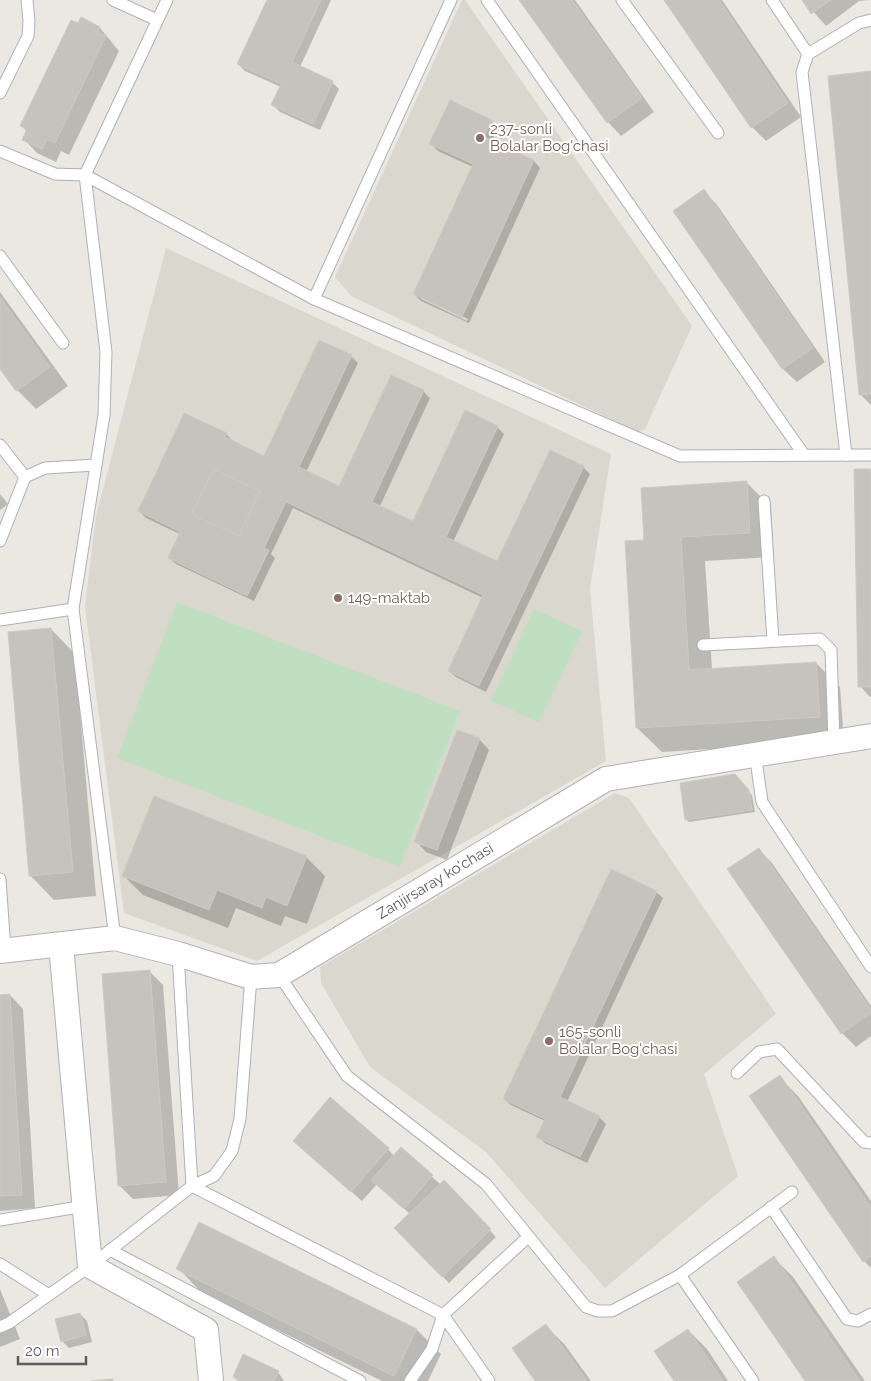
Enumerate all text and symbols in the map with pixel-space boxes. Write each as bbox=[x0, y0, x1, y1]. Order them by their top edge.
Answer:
place label: 237-sonli Bolalar Bog'chasi bbox=[490, 120, 608, 155]
marker: 237-sonli Bolalar Bog'chasi bbox=[474, 132, 486, 144]
place label: 149-maktab bbox=[348, 589, 430, 607]
marker: 149-maktab bbox=[332, 592, 344, 604]
street label: Zanjirsaray ko'chasi bbox=[373, 839, 497, 923]
place label: 165-sonli Bolalar Bog'chasi bbox=[559, 1023, 677, 1058]
marker: 165-sonli Bolalar Bog'chasi bbox=[543, 1035, 555, 1047]
scale bar bbox=[18, 1334, 85, 1366]
text: 20 m bbox=[25, 1342, 60, 1360]

